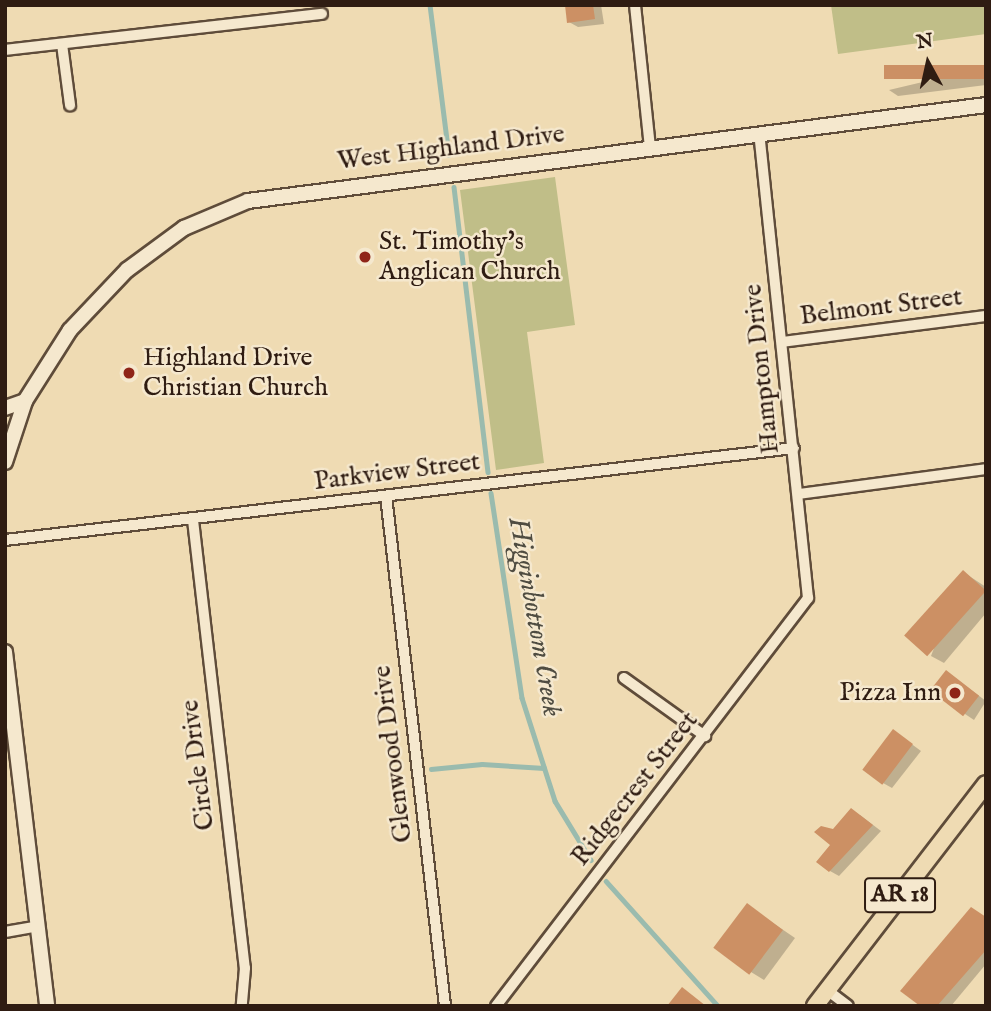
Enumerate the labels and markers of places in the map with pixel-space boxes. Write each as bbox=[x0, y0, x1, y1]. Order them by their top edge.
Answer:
place label: St. Timothy's Anglican Church bbox=[379, 226, 561, 288]
marker: St. Timothy's Anglican Church bbox=[357, 249, 373, 265]
place label: Highland Drive Christian Church bbox=[143, 342, 328, 404]
marker: Highland Drive Christian Church bbox=[121, 365, 137, 381]
place label: Pizza Inn bbox=[839, 677, 941, 709]
marker: Pizza Inn bbox=[947, 685, 963, 701]

